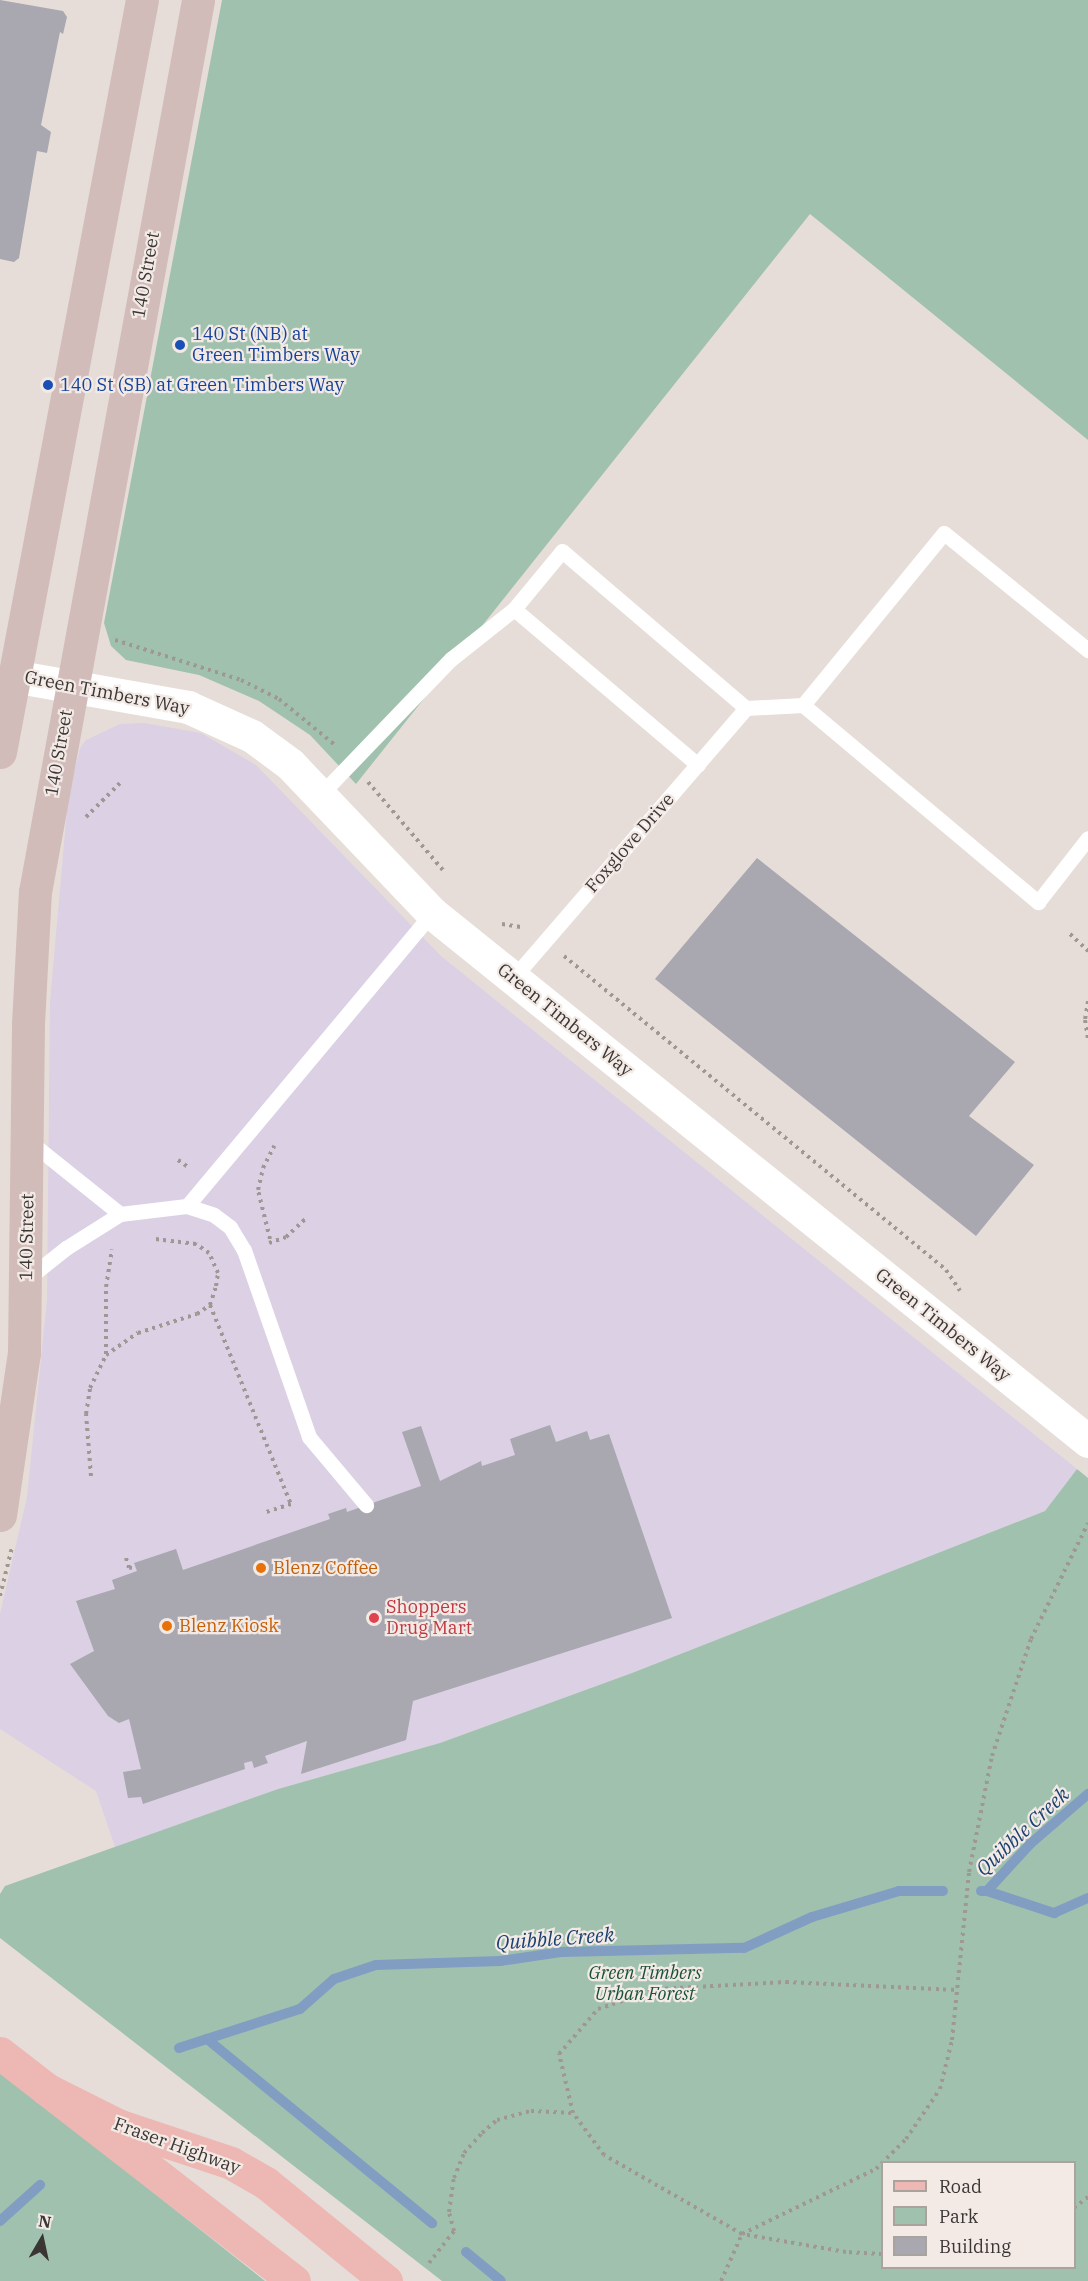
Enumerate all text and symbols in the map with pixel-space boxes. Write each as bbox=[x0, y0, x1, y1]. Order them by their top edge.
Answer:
street label: 140 Street bbox=[128, 230, 164, 320]
place label: 140 St (NB) at Green Timbers Way bbox=[192, 324, 360, 366]
marker: 140 St (NB) at Green Timbers Way bbox=[173, 338, 187, 352]
place label: 140 St (SB) at Green Timbers Way bbox=[60, 374, 344, 396]
marker: 140 St (SB) at Green Timbers Way bbox=[41, 378, 55, 392]
street label: Green Timbers Way bbox=[23, 666, 191, 720]
street label: 140 Street bbox=[41, 708, 77, 798]
street label: Foxglove Drive bbox=[581, 789, 679, 897]
street label: Green Timbers Way bbox=[493, 959, 637, 1081]
street label: 140 Street bbox=[15, 1193, 39, 1281]
street label: Green Timbers Way bbox=[871, 1264, 1015, 1386]
place label: Blenz Coffee bbox=[273, 1557, 378, 1579]
marker: Blenz Coffee bbox=[254, 1561, 268, 1575]
place label: Shoppers Drug Mart bbox=[386, 1597, 472, 1640]
marker: Shoppers Drug Mart bbox=[367, 1611, 381, 1625]
place label: Blenz Kiosk bbox=[179, 1615, 279, 1637]
marker: Blenz Kiosk bbox=[160, 1619, 174, 1633]
water label: Quibble Creek bbox=[970, 1782, 1074, 1880]
water label: Quibble Creek bbox=[495, 1922, 615, 1954]
park label: Green Timbers Urban Forest bbox=[588, 1963, 702, 2006]
street label: Fraser Highway bbox=[111, 2113, 243, 2179]
legend bbox=[881, 2161, 1076, 2269]
text: Road bbox=[939, 2175, 982, 2198]
text: Park bbox=[939, 2205, 978, 2228]
north arrow bbox=[12, 2209, 72, 2269]
text: N bbox=[37, 2210, 53, 2232]
text: Building bbox=[939, 2235, 1011, 2258]

